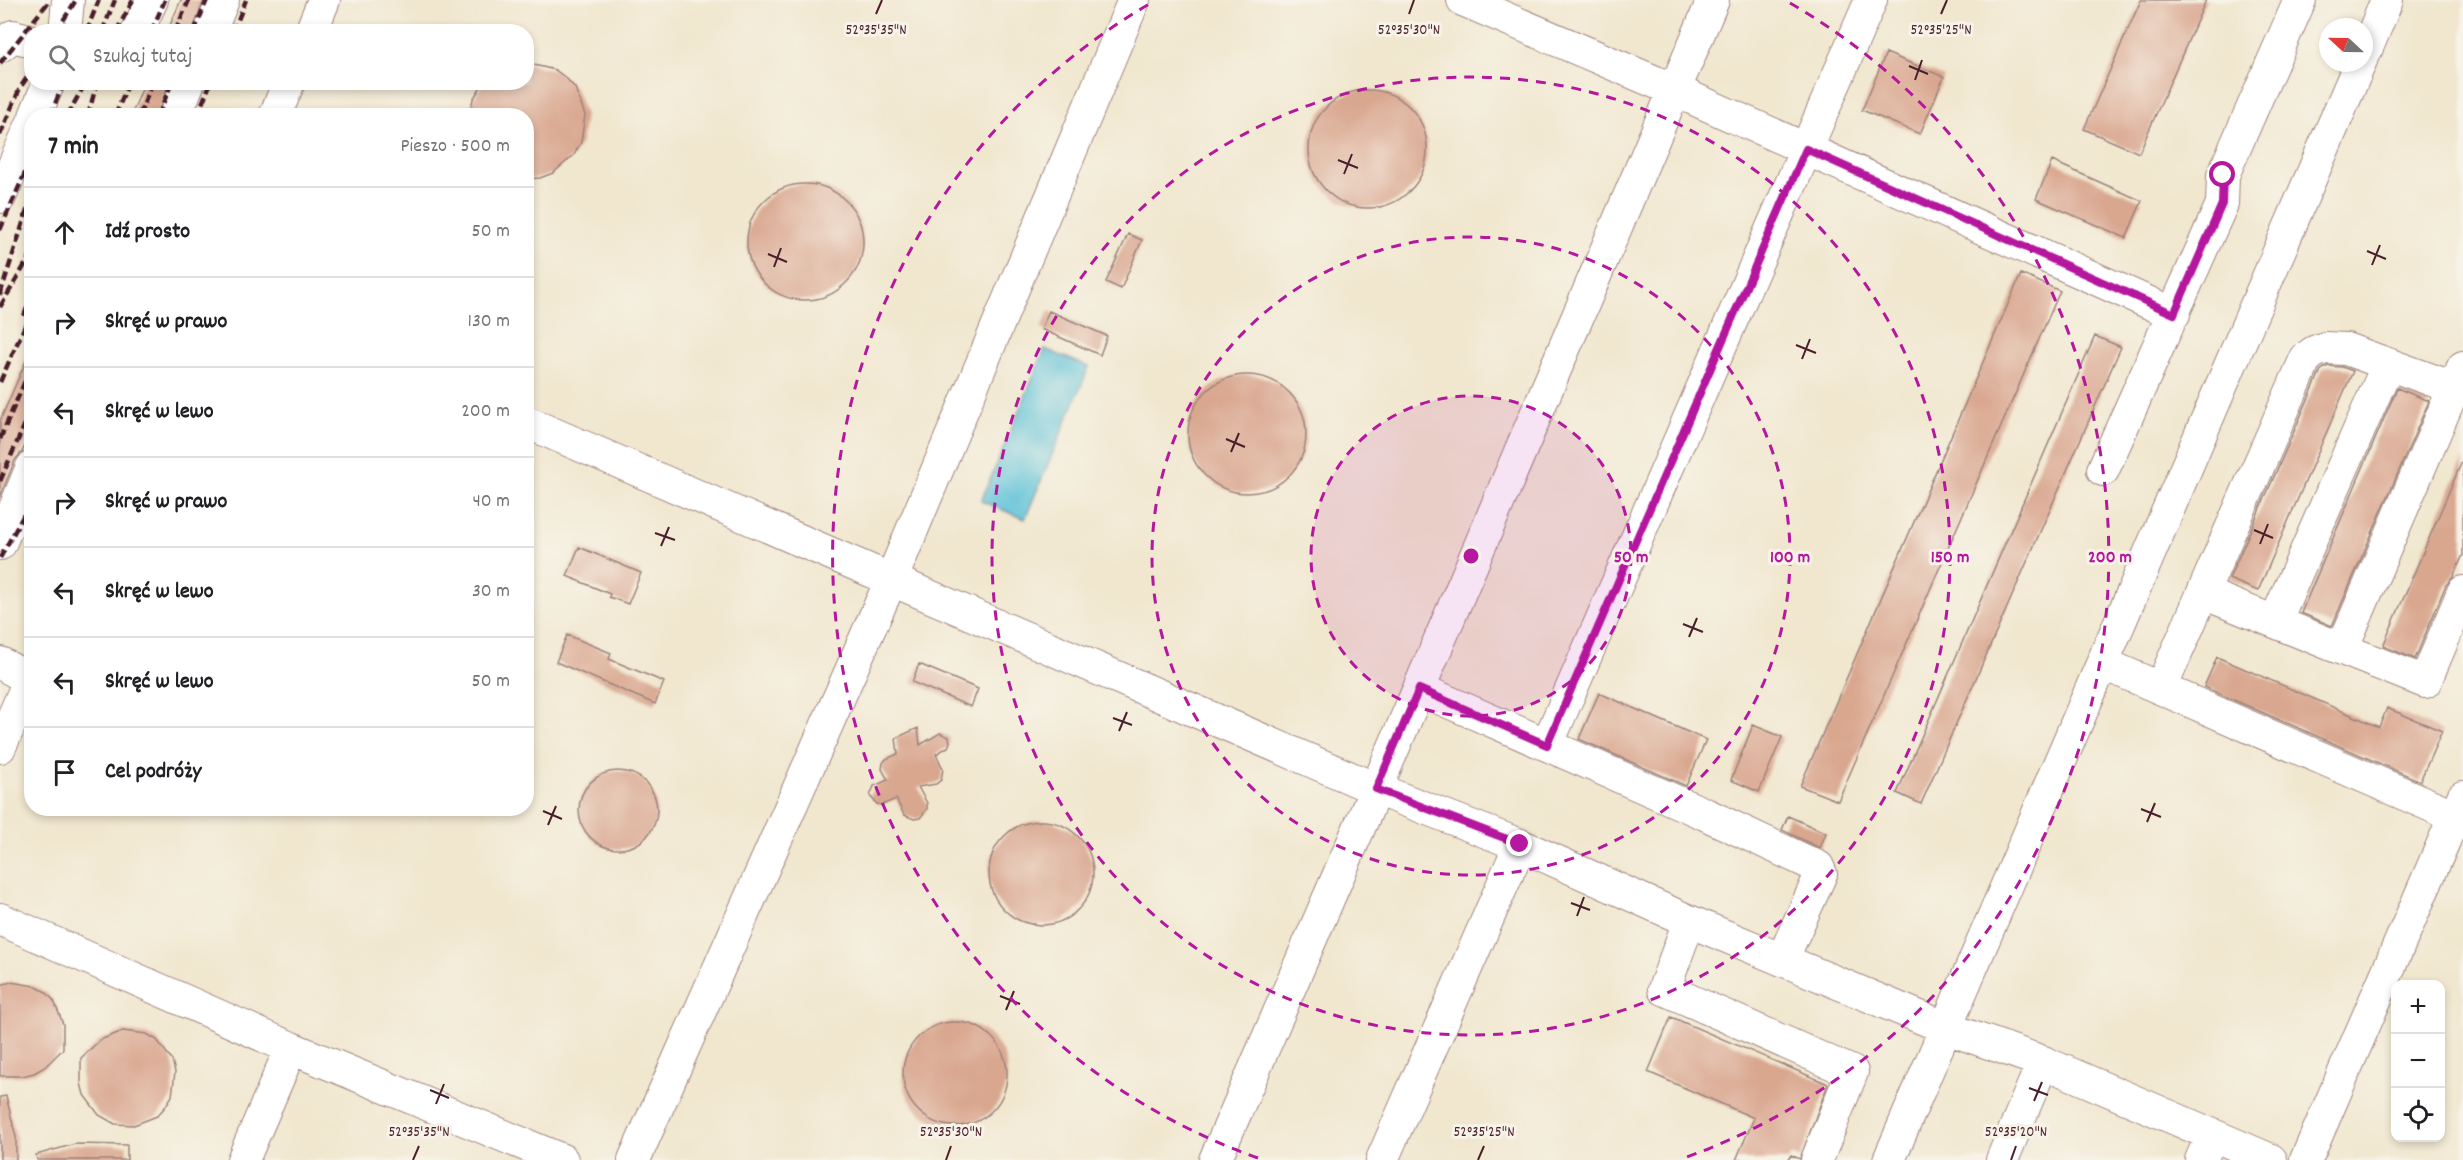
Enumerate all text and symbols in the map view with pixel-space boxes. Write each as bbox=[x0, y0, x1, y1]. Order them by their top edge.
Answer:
north arrow bbox=[2319, 18, 2373, 72]
text: 52°35'35"N bbox=[845, 20, 907, 42]
text: 52°35'30"N bbox=[1378, 20, 1440, 42]
text: 52°35'25"N bbox=[1910, 20, 1972, 42]
search box bbox=[24, 24, 534, 90]
icon: search bbox=[45, 41, 78, 74]
text: Szukaj tutaj bbox=[93, 42, 192, 73]
text: 7 min bbox=[48, 129, 99, 166]
text: Pieszo · 500 m bbox=[400, 133, 510, 161]
route start bbox=[2209, 161, 2235, 187]
icon: ahead bbox=[48, 216, 81, 249]
text: Idź prosto bbox=[105, 217, 190, 248]
text: 50 m bbox=[472, 218, 510, 246]
icon: right bbox=[48, 306, 81, 339]
text: Skręć w prawo bbox=[105, 307, 227, 338]
text: 130 m bbox=[468, 308, 510, 336]
icon: left bbox=[48, 396, 81, 429]
text: Skręć w lewo bbox=[105, 397, 214, 428]
text: 200 m bbox=[461, 398, 510, 426]
icon: right bbox=[48, 486, 81, 519]
text: Skręć w prawo bbox=[105, 487, 227, 518]
text: 40 m bbox=[472, 488, 510, 516]
centre of rings bbox=[1461, 546, 1481, 566]
text: 50 m bbox=[1614, 546, 1648, 571]
text: 100 m bbox=[1770, 546, 1810, 571]
text: 150 m bbox=[1931, 546, 1969, 571]
text: 200 m bbox=[2088, 546, 2132, 571]
icon: left bbox=[48, 576, 81, 609]
text: Skręć w lewo bbox=[105, 577, 214, 608]
text: 30 m bbox=[472, 578, 510, 606]
icon: left bbox=[48, 666, 81, 699]
text: Skręć w lewo bbox=[105, 667, 214, 698]
text: 50 m bbox=[472, 668, 510, 696]
icon: arrive bbox=[48, 756, 81, 789]
text: Cel podróży bbox=[105, 757, 201, 788]
route end bbox=[1506, 830, 1532, 856]
map controls bbox=[2391, 980, 2445, 1142]
button: + bbox=[2391, 980, 2445, 1034]
button: − bbox=[2391, 1034, 2445, 1088]
button: locate bbox=[2391, 1088, 2445, 1142]
text: 52°35'35"N bbox=[388, 1122, 450, 1144]
text: 52°35'30"N bbox=[920, 1122, 982, 1144]
text: 52°35'25"N bbox=[1453, 1122, 1515, 1144]
text: 52°35'20"N bbox=[1985, 1122, 2047, 1144]

